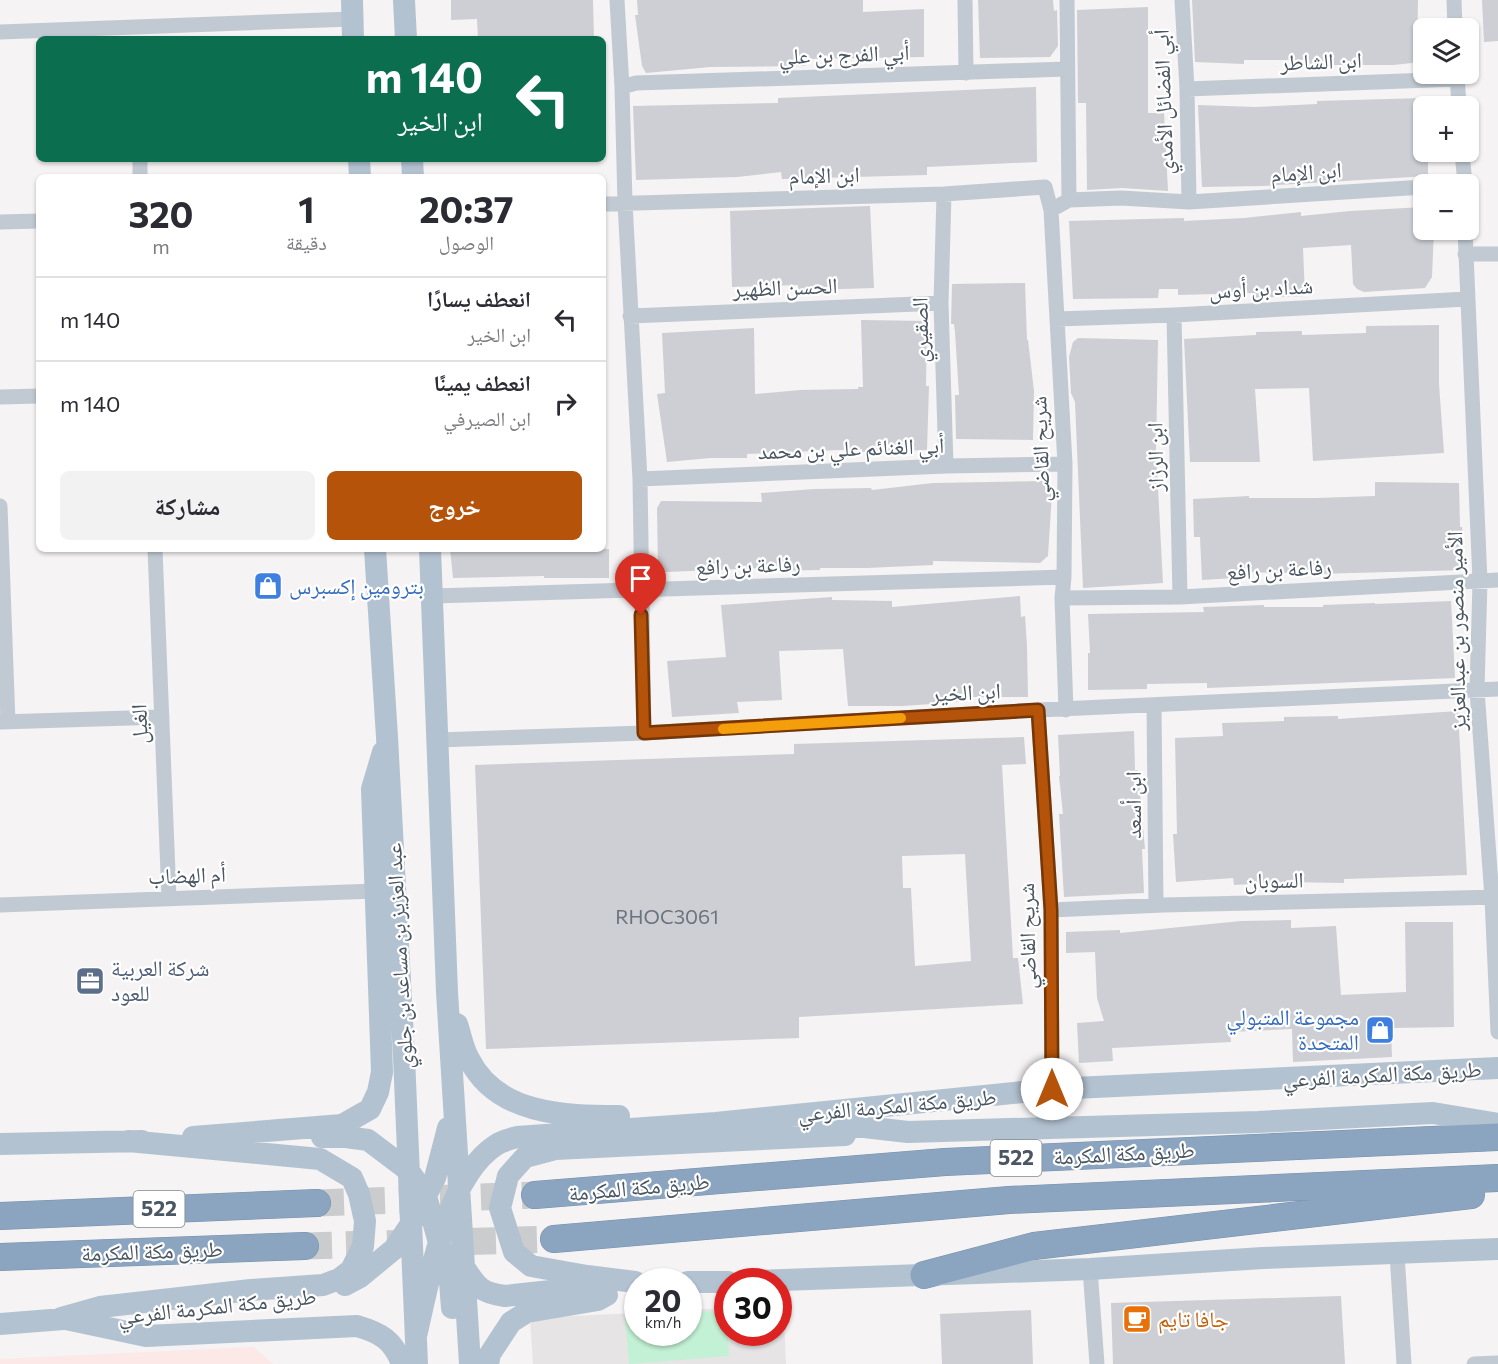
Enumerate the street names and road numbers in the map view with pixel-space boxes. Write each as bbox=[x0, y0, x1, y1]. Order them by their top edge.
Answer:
street label: أبي الفضائل الأمدي bbox=[1146, 29, 1183, 175]
street label: أبي الفرج بن علي bbox=[778, 38, 910, 74]
street label: ابن الشاطر bbox=[1279, 46, 1362, 76]
street label: ابن الإمام bbox=[1269, 156, 1343, 189]
street label: ابن الإمام bbox=[788, 160, 860, 191]
street label: الحسن الظهير bbox=[731, 271, 838, 303]
street label: شداد بن أوس bbox=[1208, 271, 1314, 305]
street label: الصقيري bbox=[905, 297, 938, 363]
street label: شريح القاضي bbox=[1024, 395, 1059, 503]
street label: ابن الرزاز bbox=[1140, 422, 1170, 493]
street label: أبي الغنائم علي بن محمد bbox=[757, 431, 945, 469]
street label: الأمير منصور بن عبدالعزيز bbox=[1440, 531, 1472, 732]
street label: رفاعة بن رافع bbox=[695, 549, 801, 581]
street label: رفاعة بن رافع bbox=[1226, 552, 1332, 586]
street label: ابن الخير bbox=[929, 676, 1002, 708]
street label: الغيل bbox=[124, 704, 154, 744]
street label: ابن أسعد bbox=[1119, 771, 1147, 839]
street label: عبد العزيز بن مساعد بن جلوي bbox=[379, 842, 422, 1070]
street label: أم الهضاب bbox=[147, 860, 227, 891]
street label: السوبان bbox=[1244, 865, 1304, 895]
street label: شريح القاضي bbox=[1012, 883, 1046, 989]
street label: طريق مكة المكرمة الفرعي bbox=[1282, 1055, 1482, 1097]
street label: طريق مكة المكرمة الفرعي bbox=[797, 1082, 998, 1131]
street label: طريق مكة المكرمة bbox=[1053, 1135, 1195, 1171]
road number: 522 bbox=[990, 1140, 1042, 1176]
street label: طريق مكة المكرمة bbox=[567, 1167, 711, 1207]
road number: 522 bbox=[134, 1191, 184, 1227]
street label: طريق مكة المكرمة bbox=[81, 1235, 223, 1267]
street label: طريق مكة المكرمة الفرعي bbox=[116, 1282, 318, 1334]

